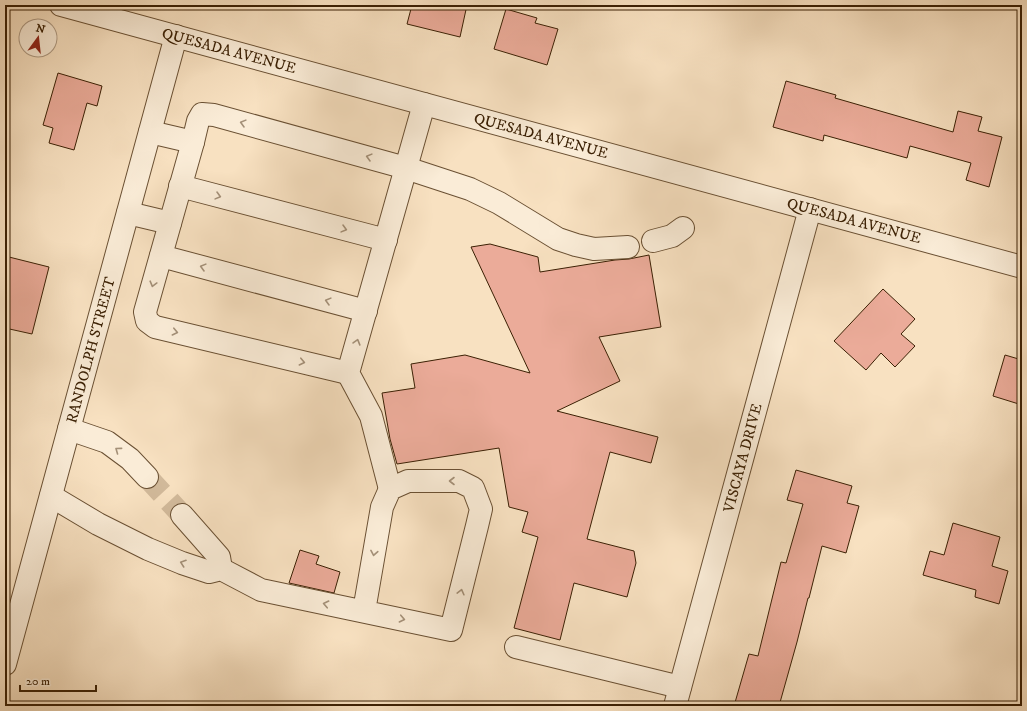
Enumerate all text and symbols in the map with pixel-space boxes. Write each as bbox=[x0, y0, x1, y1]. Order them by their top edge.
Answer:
north arrow bbox=[18, 18, 58, 58]
text: N bbox=[34, 21, 47, 37]
street label: QUESADA AVENUE bbox=[160, 24, 299, 78]
street label: QUESADA AVENUE bbox=[472, 109, 611, 163]
one-way arrow bbox=[240, 119, 247, 128]
one-way arrow bbox=[365, 153, 372, 162]
one-way arrow bbox=[214, 191, 221, 200]
street label: QUESADA AVENUE bbox=[785, 194, 924, 248]
one-way arrow bbox=[340, 224, 347, 233]
one-way arrow bbox=[199, 263, 206, 272]
street label: RANDOLPH STREET bbox=[62, 274, 120, 425]
one-way arrow bbox=[149, 280, 158, 287]
one-way arrow bbox=[325, 297, 332, 305]
one-way arrow bbox=[172, 327, 178, 335]
one-way arrow bbox=[352, 339, 361, 346]
one-way arrow bbox=[298, 357, 305, 366]
street label: VISCAYA DRIVE bbox=[719, 401, 767, 515]
one-way arrow bbox=[116, 448, 123, 455]
one-way arrow bbox=[449, 477, 455, 485]
one-way arrow bbox=[370, 550, 379, 556]
one-way arrow bbox=[180, 559, 187, 568]
one-way arrow bbox=[456, 589, 465, 596]
one-way arrow bbox=[322, 600, 329, 608]
one-way arrow bbox=[399, 615, 405, 623]
scale bar bbox=[20, 667, 96, 693]
text: 20 m bbox=[26, 674, 50, 689]

